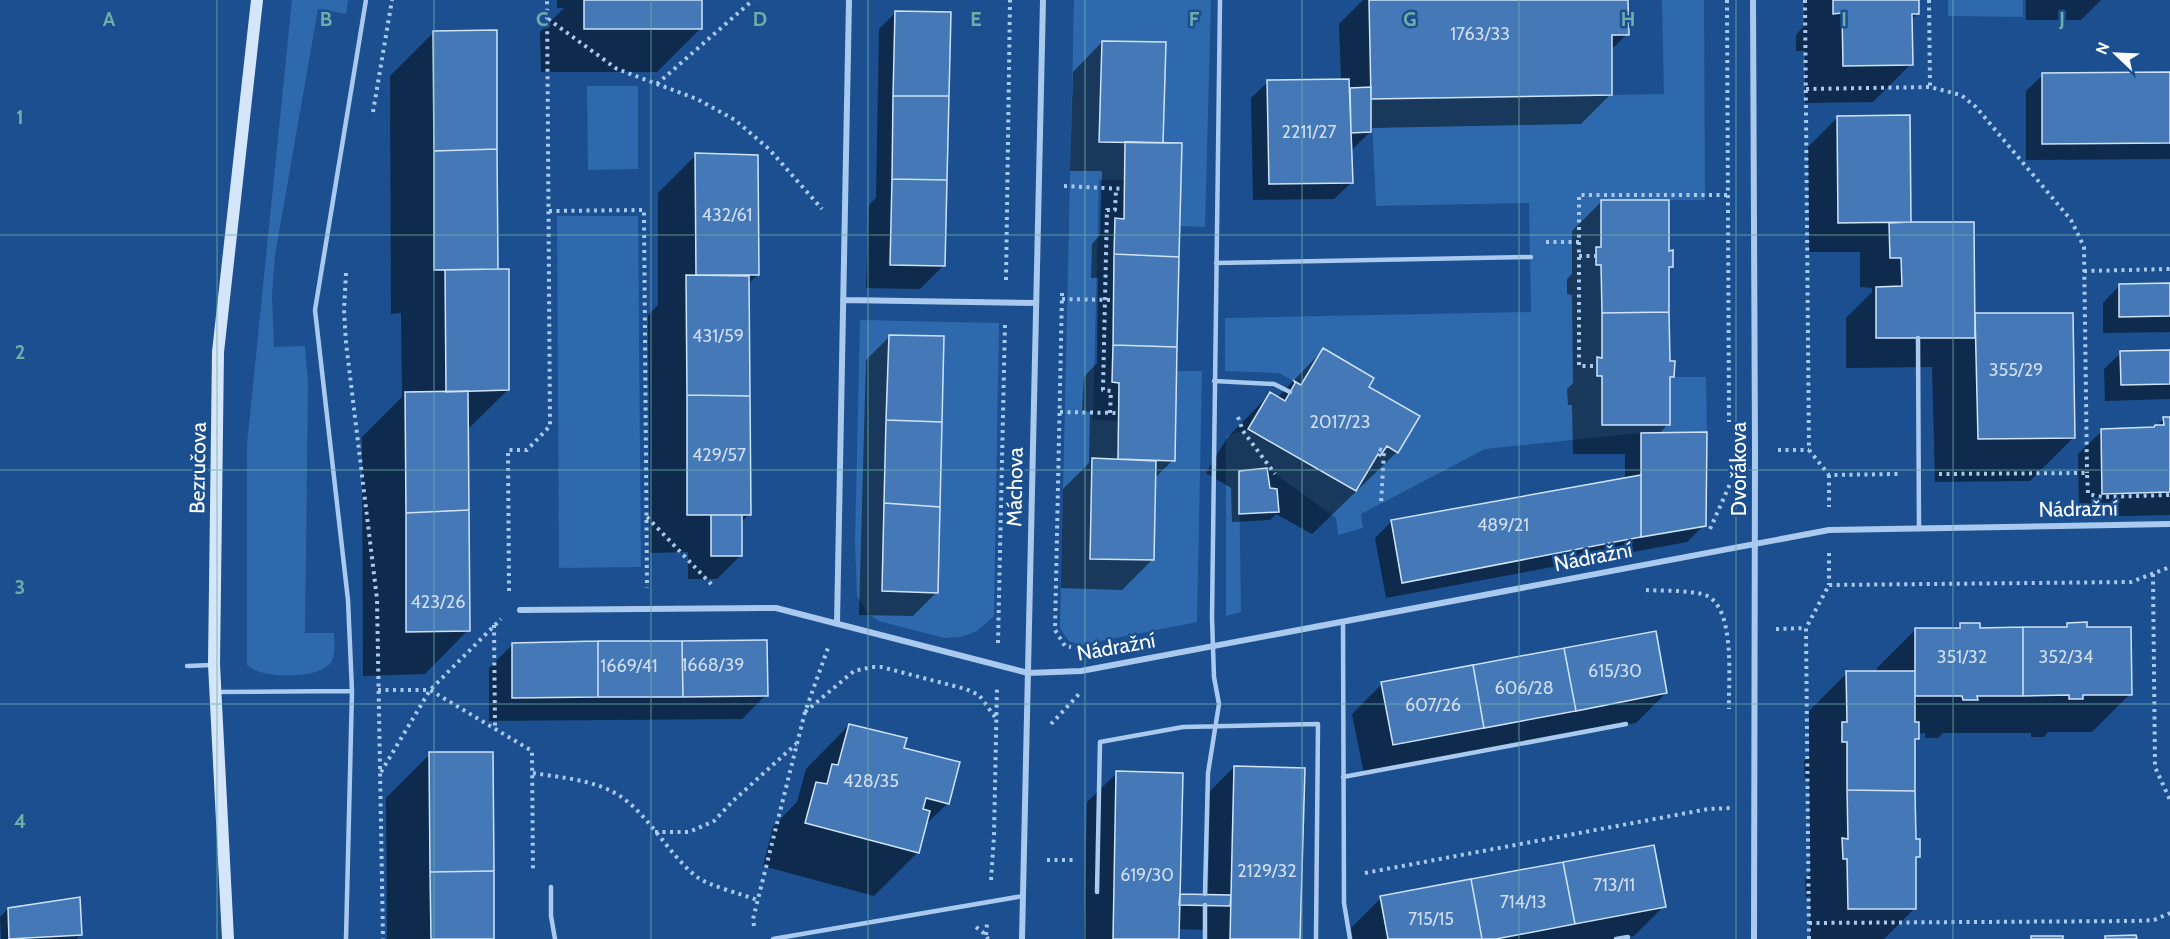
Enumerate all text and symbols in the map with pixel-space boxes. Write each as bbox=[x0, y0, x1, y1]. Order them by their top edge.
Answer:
text: A bbox=[103, 7, 116, 31]
text: B bbox=[320, 7, 332, 31]
text: C bbox=[536, 7, 548, 31]
text: D bbox=[753, 7, 767, 31]
text: E bbox=[970, 7, 982, 31]
text: F bbox=[1189, 7, 1200, 31]
text: G bbox=[1403, 7, 1417, 31]
text: H bbox=[1621, 7, 1635, 31]
text: I bbox=[1841, 7, 1847, 31]
text: J bbox=[2058, 7, 2065, 31]
house number: 1763/33 bbox=[1450, 23, 1510, 45]
north arrow bbox=[2086, 24, 2146, 84]
text: N bbox=[2092, 39, 2114, 57]
text: 1 bbox=[16, 105, 24, 129]
house number: 2211/27 bbox=[1282, 121, 1336, 143]
house number: 432/61 bbox=[702, 204, 752, 226]
house number: 431/59 bbox=[692, 325, 744, 347]
text: 2 bbox=[15, 340, 25, 364]
house number: 355/29 bbox=[1989, 359, 2043, 381]
house number: 2017/23 bbox=[1310, 411, 1370, 433]
street label: Bezručova bbox=[184, 422, 211, 514]
street label: Dvořákova bbox=[1726, 422, 1751, 516]
house number: 429/57 bbox=[692, 444, 746, 466]
street label: Máchova bbox=[1001, 447, 1028, 527]
street label: Nádražní bbox=[2038, 495, 2118, 522]
house number: 489/21 bbox=[1477, 514, 1529, 536]
street label: Nádražní bbox=[1552, 537, 1635, 576]
text: 3 bbox=[15, 575, 25, 599]
house number: 423/26 bbox=[410, 591, 466, 613]
street label: Nádražní bbox=[1075, 627, 1157, 666]
house number: 351/32 bbox=[1937, 646, 1987, 668]
house number: 352/34 bbox=[2039, 646, 2093, 668]
house number: 1668/39 bbox=[681, 654, 745, 676]
house number: 1669/41 bbox=[600, 655, 658, 677]
house number: 615/30 bbox=[1588, 660, 1642, 682]
house number: 606/28 bbox=[1494, 677, 1554, 699]
house number: 607/26 bbox=[1405, 694, 1461, 716]
house number: 428/35 bbox=[843, 770, 899, 792]
text: 4 bbox=[14, 809, 26, 833]
house number: 2129/32 bbox=[1237, 860, 1297, 882]
house number: 619/30 bbox=[1120, 864, 1174, 886]
house number: 713/11 bbox=[1593, 874, 1635, 896]
house number: 714/13 bbox=[1500, 891, 1546, 913]
house number: 715/15 bbox=[1408, 908, 1454, 930]

